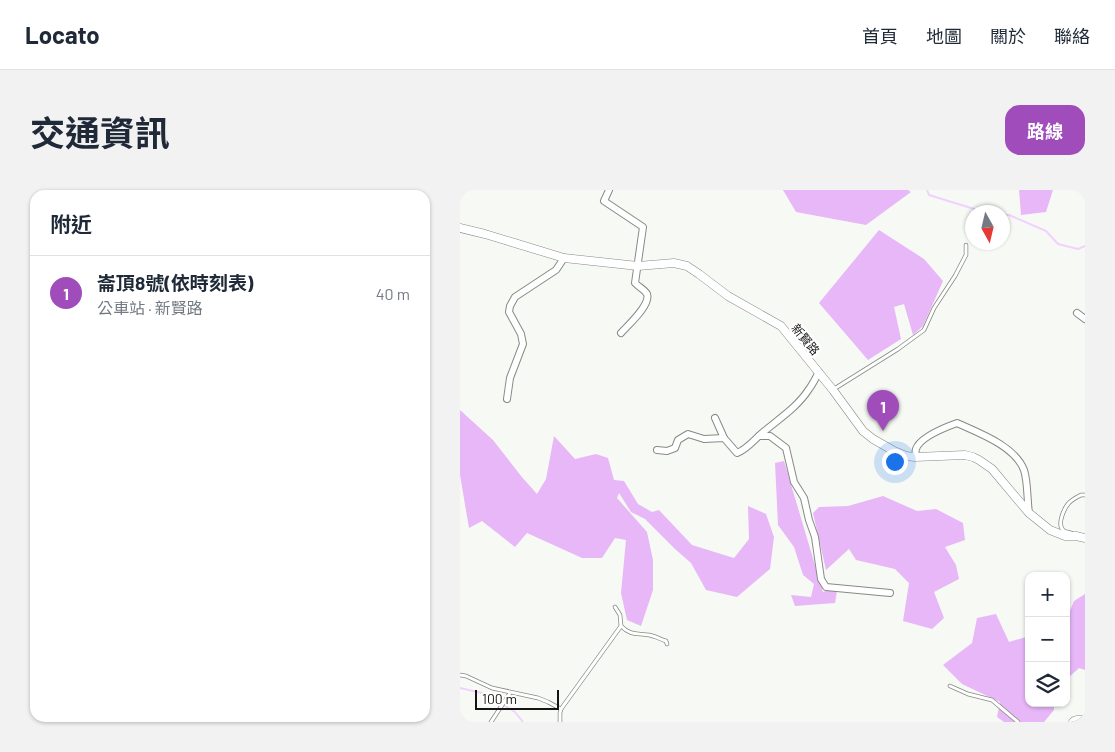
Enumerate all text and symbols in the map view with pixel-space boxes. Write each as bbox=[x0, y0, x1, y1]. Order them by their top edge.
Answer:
text: Locato bbox=[25, 20, 100, 49]
text: 首頁 bbox=[862, 25, 898, 47]
text: 地圖 bbox=[926, 25, 962, 47]
text: 關於 bbox=[990, 25, 1026, 47]
text: 聯絡 bbox=[1054, 25, 1090, 47]
button: 路線 bbox=[1005, 105, 1085, 155]
text: 交通資訊 bbox=[30, 111, 170, 153]
north arrow bbox=[965, 205, 1010, 250]
text: 附近 bbox=[50, 211, 92, 236]
text: 崙頂8號(依時刻表) bbox=[97, 271, 253, 294]
text: 1 bbox=[63, 284, 69, 303]
text: 40 m bbox=[376, 284, 410, 303]
text: 公車站 · 新賢路 bbox=[97, 298, 203, 317]
street label: 新賢路 bbox=[789, 321, 823, 357]
pin: 1 bbox=[867, 390, 899, 431]
your location bbox=[882, 449, 908, 475]
map controls bbox=[1025, 572, 1070, 707]
button: + bbox=[1025, 572, 1070, 617]
button: − bbox=[1025, 617, 1070, 662]
button: layers bbox=[1025, 662, 1070, 707]
scale bar bbox=[475, 687, 559, 710]
text: 100 m bbox=[482, 690, 517, 707]

